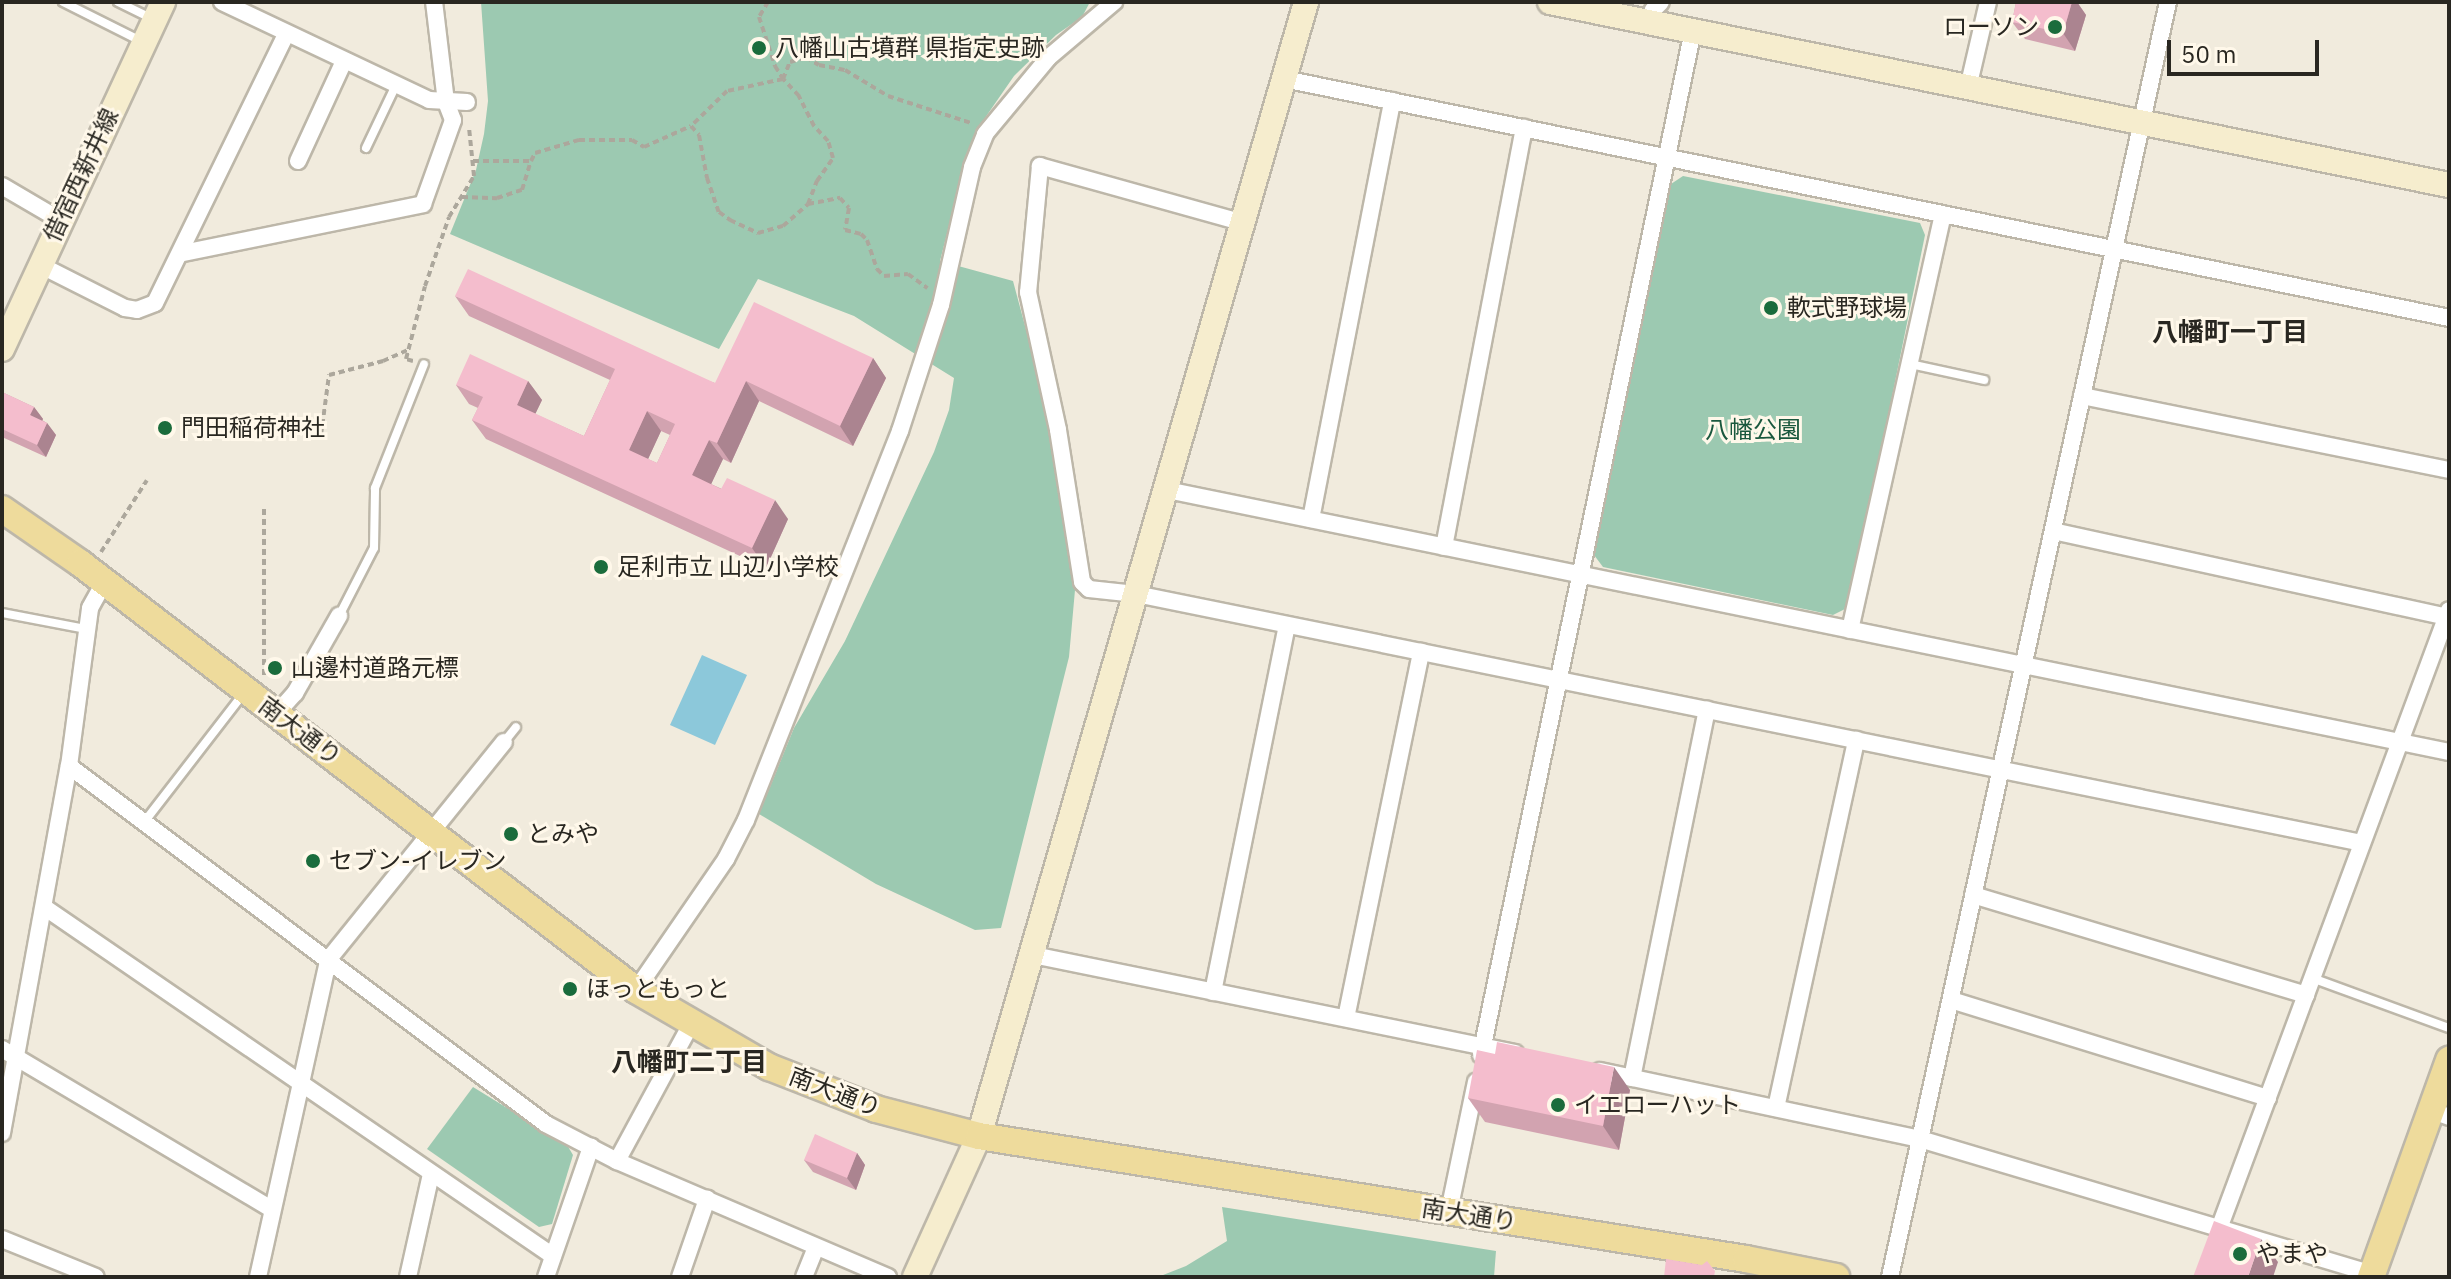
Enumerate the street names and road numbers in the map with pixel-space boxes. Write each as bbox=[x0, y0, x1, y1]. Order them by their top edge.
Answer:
street label: 借宿西新井線 bbox=[38, 104, 124, 246]
street label: 南大通り bbox=[253, 691, 347, 771]
street label: 南大通り bbox=[785, 1061, 885, 1123]
street label: 南大通り bbox=[1419, 1193, 1519, 1237]

